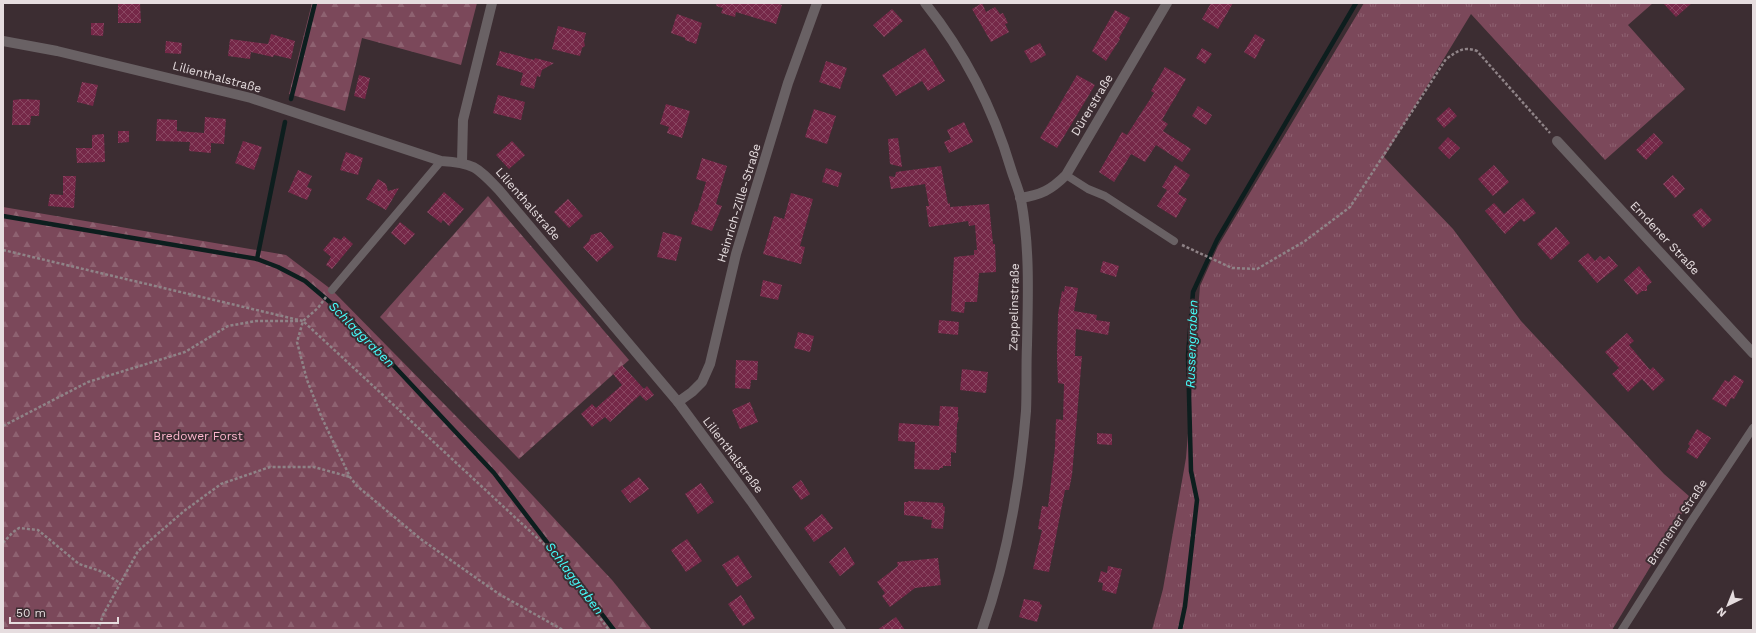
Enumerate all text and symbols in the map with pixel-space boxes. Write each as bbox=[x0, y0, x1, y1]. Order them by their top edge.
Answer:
street label: Lilienthalstraße bbox=[171, 58, 263, 96]
street label: Dürerstraße bbox=[1068, 72, 1116, 138]
street label: Heinrich-Zille-Straße bbox=[714, 142, 764, 264]
street label: Lilienthalstraße bbox=[493, 165, 563, 243]
street label: Emdener Straße bbox=[1627, 198, 1703, 278]
street label: Zeppelinstraße bbox=[1006, 263, 1022, 351]
water label: Schlaggraben bbox=[326, 298, 398, 371]
water label: Russengraben bbox=[1182, 299, 1201, 388]
street label: Lilienthalstraße bbox=[700, 414, 766, 496]
park label: Bredower Forst bbox=[153, 429, 243, 443]
street label: Bremener Straße bbox=[1644, 476, 1710, 568]
water label: Schlaggraben bbox=[542, 539, 607, 618]
north arrow bbox=[1708, 585, 1748, 625]
scale bar bbox=[10, 599, 118, 625]
text: N bbox=[1714, 604, 1729, 619]
text: 50 m bbox=[16, 606, 46, 620]

